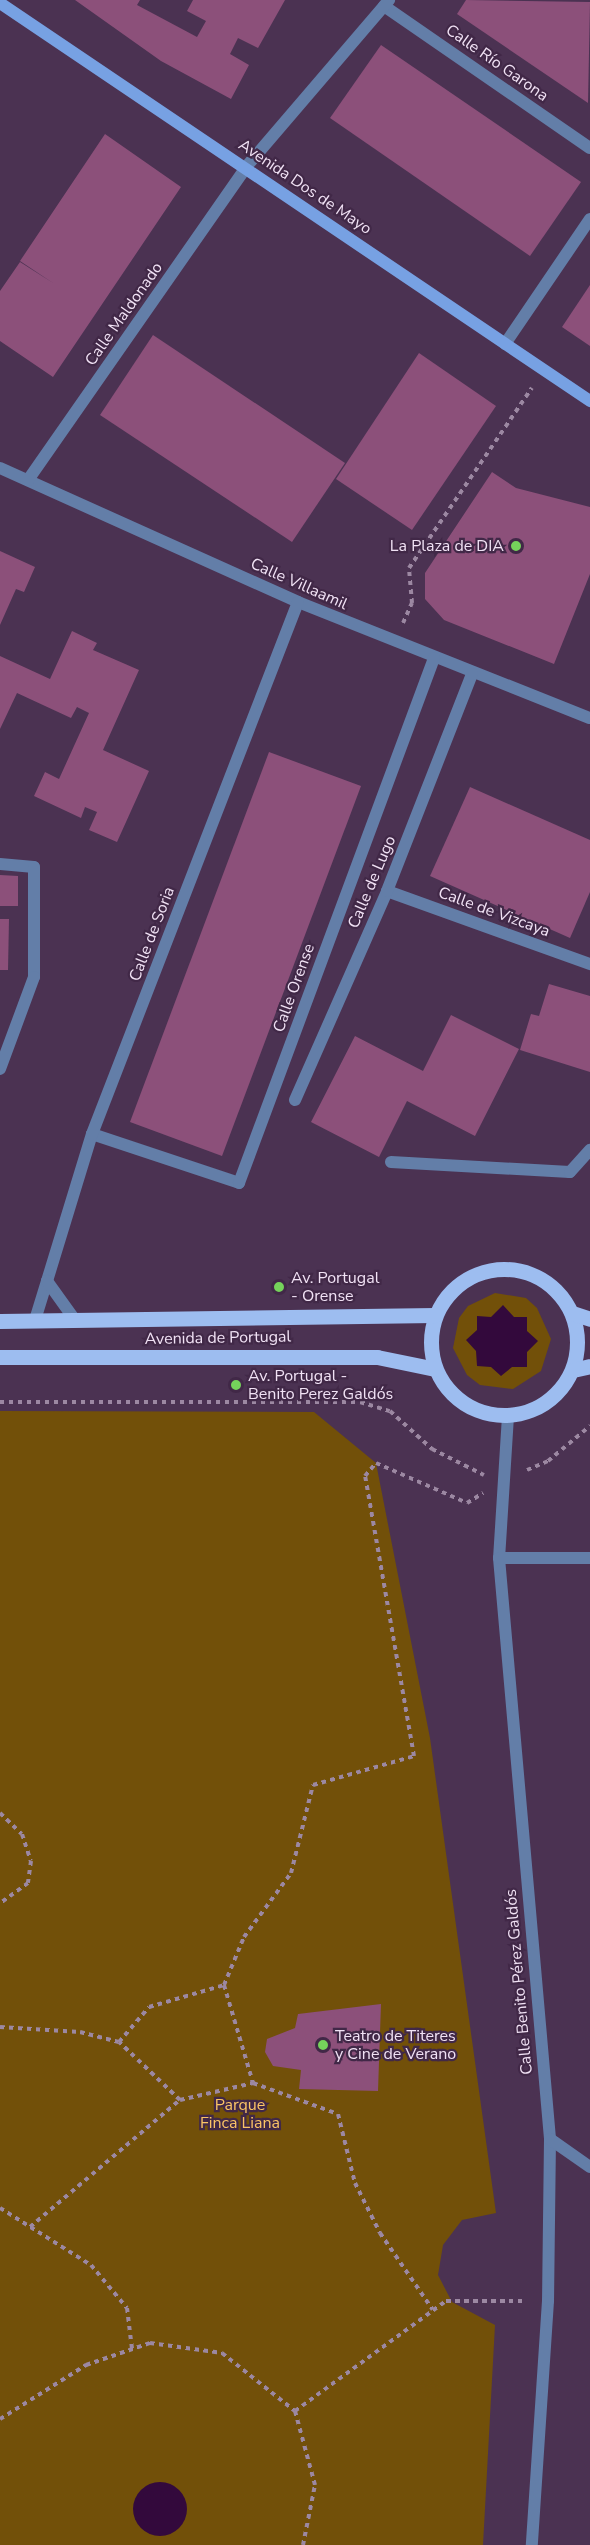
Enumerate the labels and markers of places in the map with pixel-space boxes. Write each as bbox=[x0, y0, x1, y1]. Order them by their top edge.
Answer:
place label: La Plaza de DIA bbox=[390, 536, 504, 556]
marker: La Plaza de DIA bbox=[509, 539, 523, 553]
place label: Av. Portugal - Orense bbox=[291, 1268, 379, 1306]
marker: Av. Portugal - Orense bbox=[272, 1280, 286, 1294]
place label: Av. Portugal - Benito Perez Galdós bbox=[248, 1366, 393, 1404]
marker: Av. Portugal - Benito Perez Galdós bbox=[229, 1378, 243, 1392]
place label: Teatro de Titeres y Cine de Verano bbox=[335, 2026, 456, 2064]
marker: Teatro de Titeres y Cine de Verano bbox=[316, 2038, 330, 2052]

